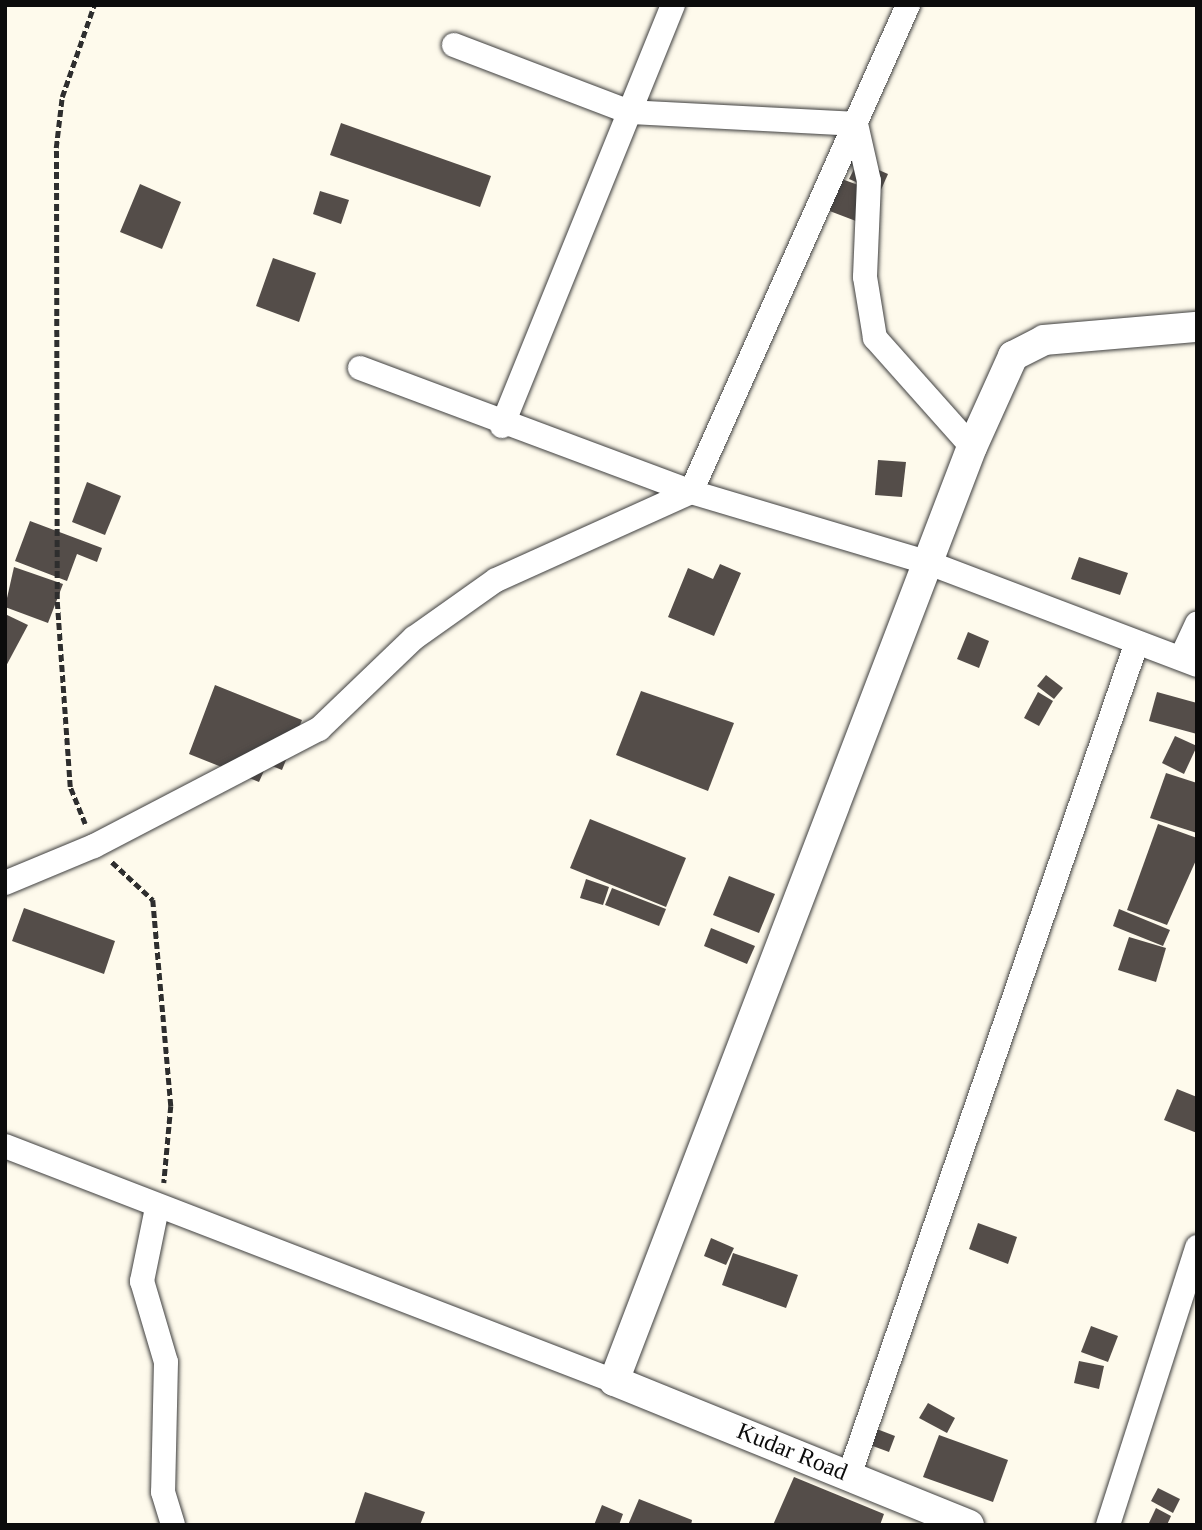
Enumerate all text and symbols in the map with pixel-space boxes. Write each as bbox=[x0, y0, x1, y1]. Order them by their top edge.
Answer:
street label: Kudar Road bbox=[729, 1415, 855, 1489]

